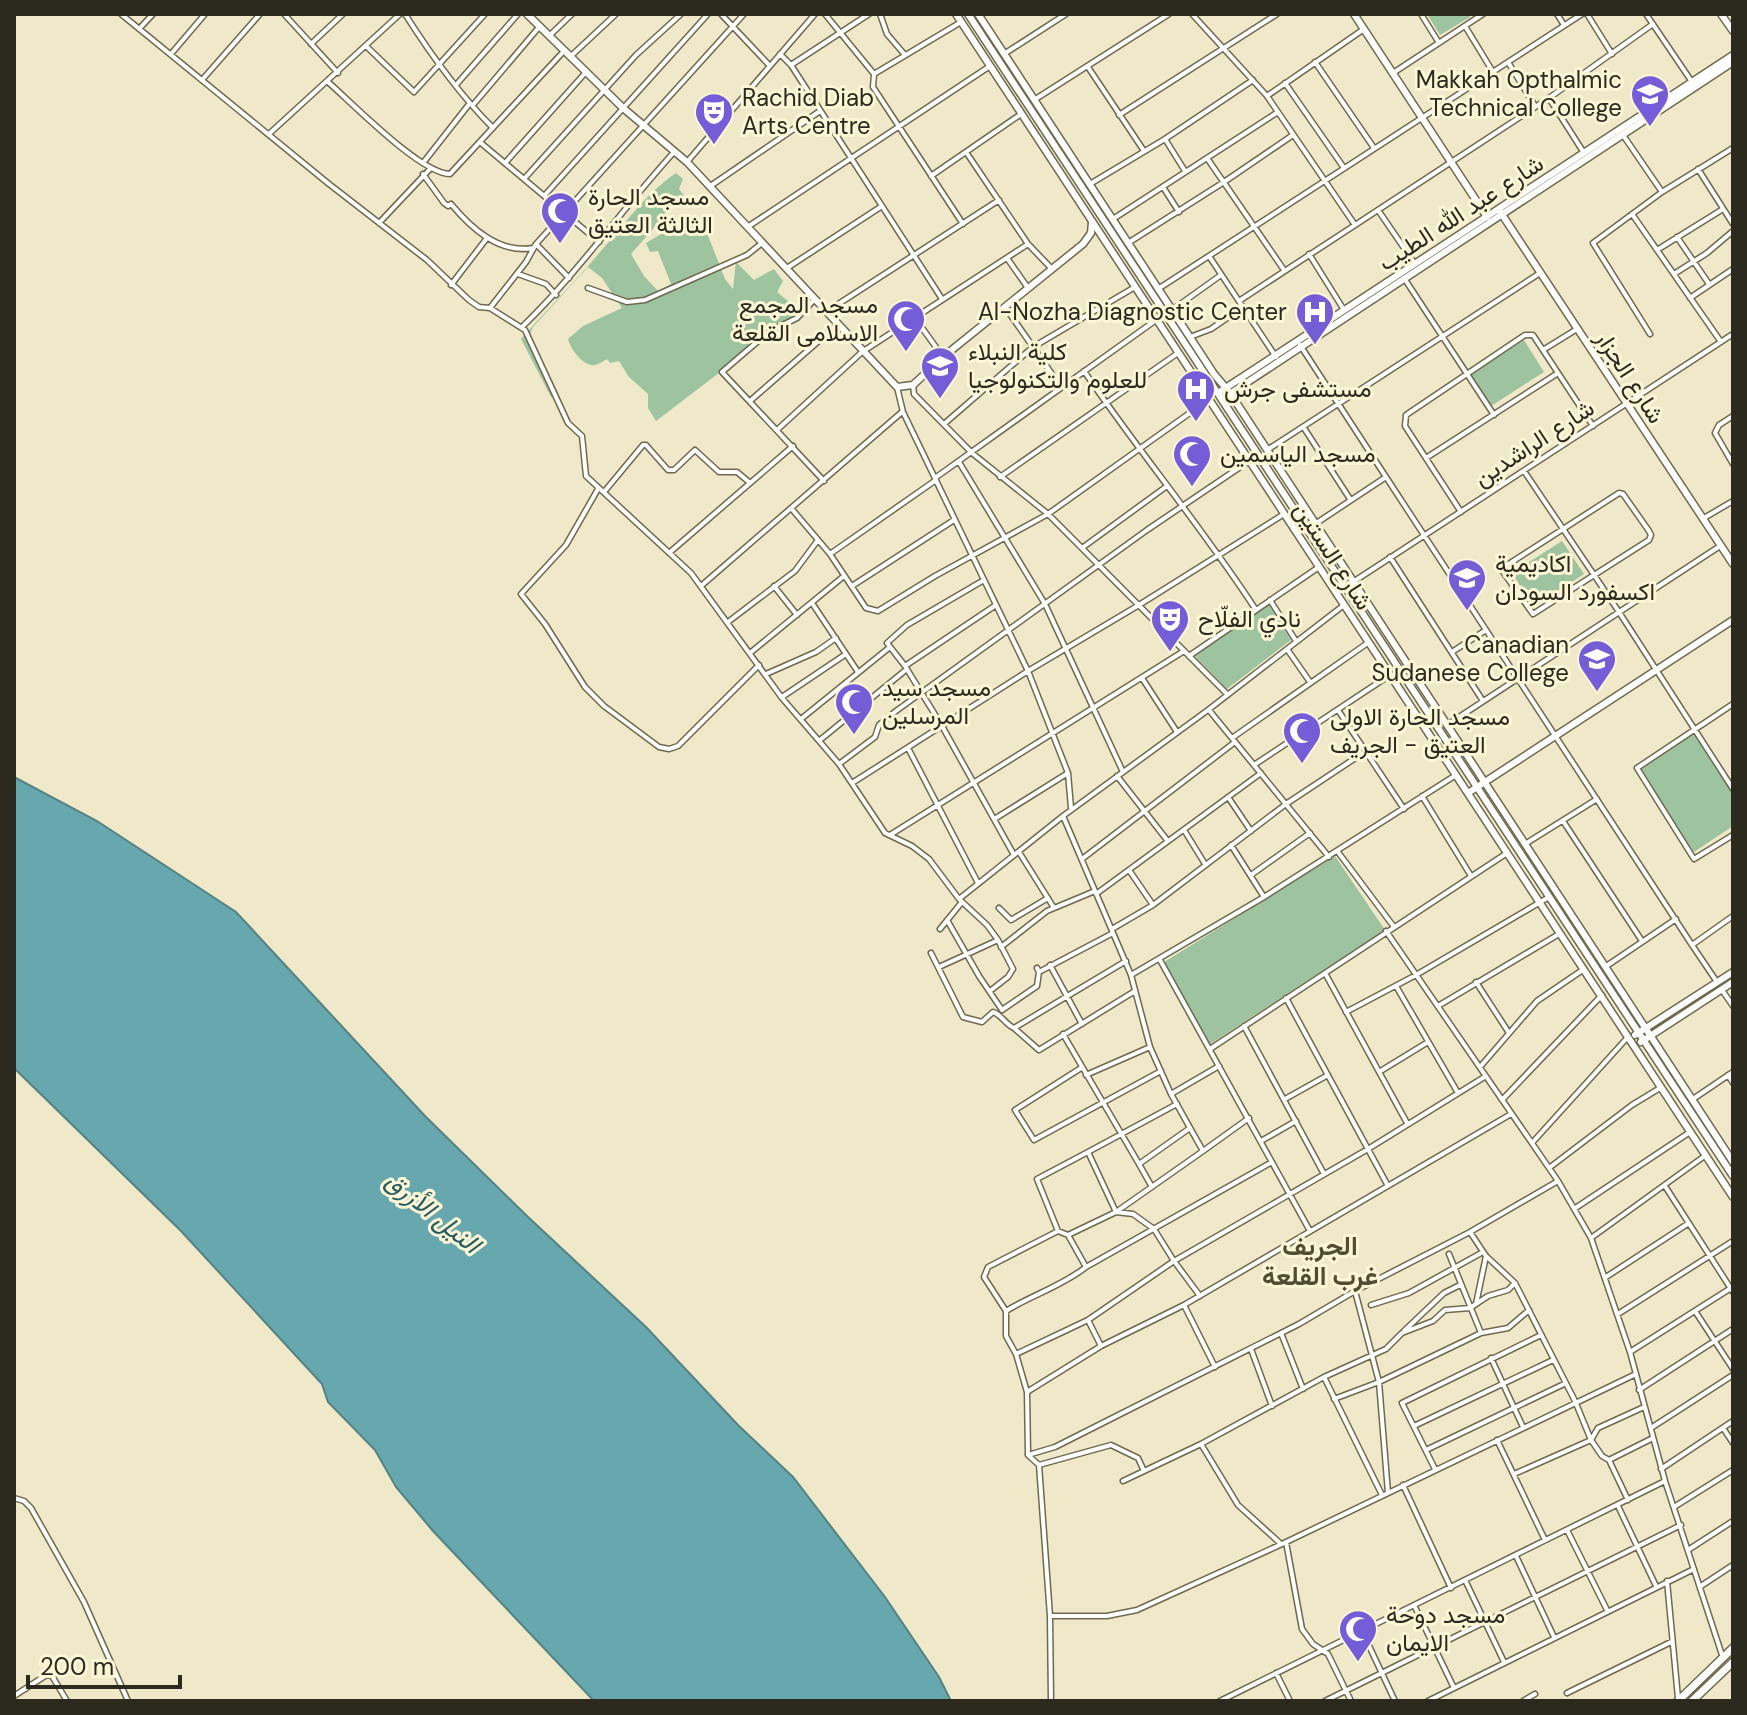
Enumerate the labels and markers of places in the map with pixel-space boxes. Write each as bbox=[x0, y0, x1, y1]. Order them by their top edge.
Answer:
place label: Makkah Opthalmic Technical College bbox=[1416, 64, 1622, 123]
school or university icon: Makkah Opthalmic Technical College bbox=[1629, 73, 1671, 128]
place label: Rachid Diab Arts Centre bbox=[742, 82, 874, 141]
theatre icon: Rachid Diab Arts Centre bbox=[693, 91, 735, 146]
place label: مسجد الحارة الثالثة العتيق bbox=[588, 181, 713, 240]
mosque icon: مسجد الحارة الثالثة العتيق bbox=[539, 190, 581, 245]
place label: مسجد المجمع الاسلامى القلعة bbox=[732, 289, 878, 348]
hospital icon: Al-Nozha Diagnostic Center bbox=[1294, 291, 1336, 346]
place label: Al-Nozha Diagnostic Center bbox=[978, 296, 1287, 327]
mosque icon: مسجد المجمع الاسلامى القلعة bbox=[885, 298, 927, 353]
place label: كلية النبلاء للعلوم والتكنولوجيا bbox=[968, 336, 1147, 396]
school or university icon: كلية النبلاء للعلوم والتكنولوجيا bbox=[919, 345, 961, 400]
hospital icon: مستشفى جرش bbox=[1175, 368, 1217, 423]
place label: مستشفى جرش bbox=[1224, 373, 1372, 404]
mosque icon: مسجد الياسمين bbox=[1171, 433, 1213, 488]
place label: مسجد الياسمين bbox=[1220, 438, 1376, 469]
place label: اكاديمية اكسفورد السودان bbox=[1495, 548, 1655, 607]
school or university icon: اكاديمية اكسفورد السودان bbox=[1446, 557, 1488, 612]
theatre icon: نادي الفلّاح bbox=[1149, 598, 1191, 653]
place label: نادي الفلّاح bbox=[1198, 603, 1301, 638]
place label: Canadian Sudanese College bbox=[1372, 629, 1569, 688]
school or university icon: Canadian Sudanese College bbox=[1576, 638, 1618, 693]
place label: مسجد سيد المرسلين bbox=[882, 672, 991, 731]
mosque icon: مسجد سيد المرسلين bbox=[833, 681, 875, 736]
place label: مسجد الحارة الاولى العتيق - الجريف bbox=[1330, 701, 1510, 760]
mosque icon: مسجد الحارة الاولى العتيق - الجريف bbox=[1281, 710, 1323, 765]
place label: مسجد دوحة الايمان bbox=[1386, 1599, 1505, 1658]
mosque icon: مسجد دوحة الايمان bbox=[1337, 1608, 1379, 1663]

